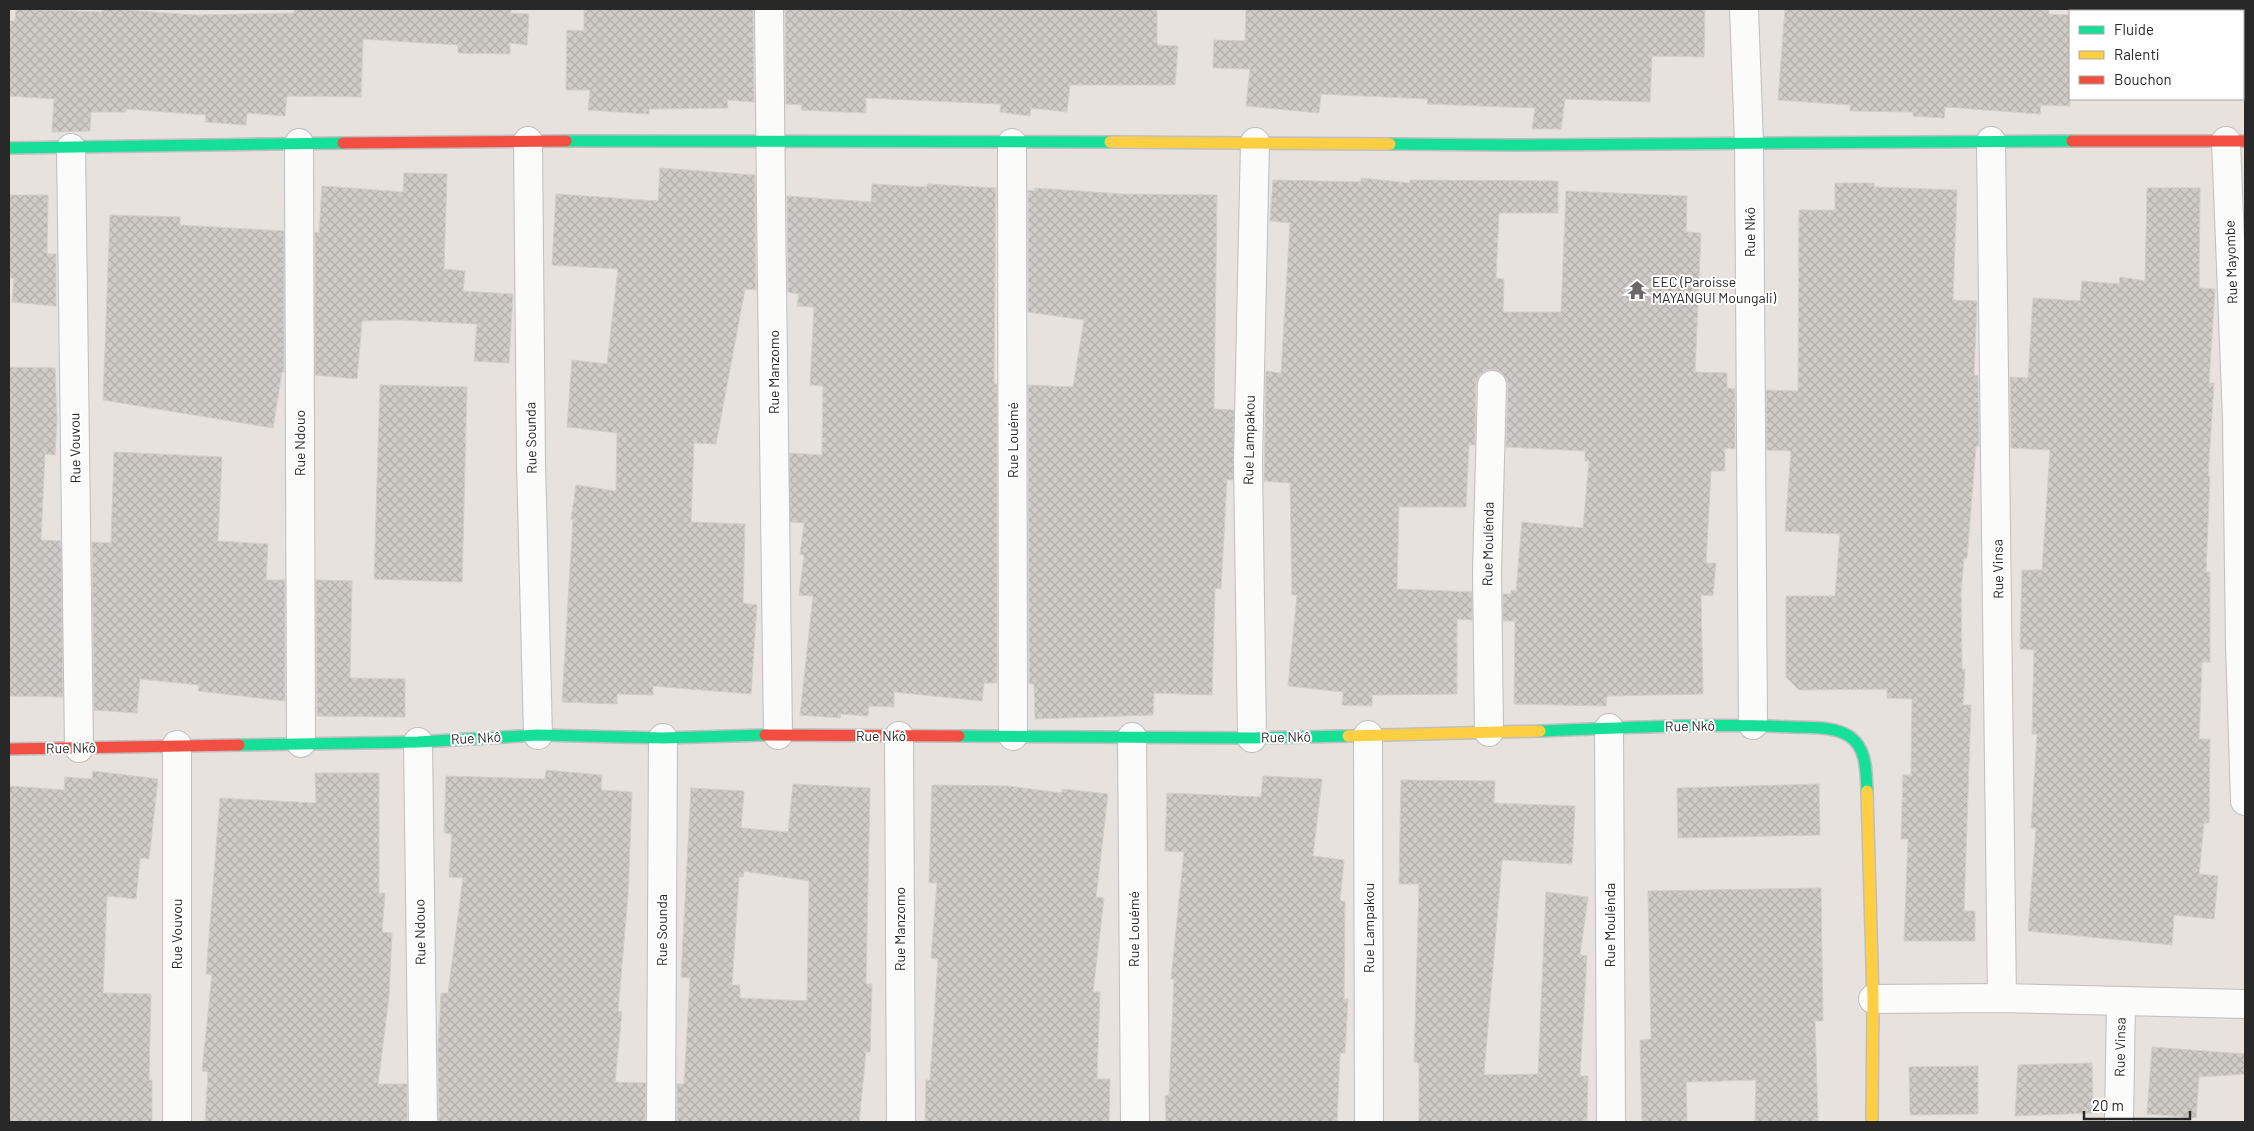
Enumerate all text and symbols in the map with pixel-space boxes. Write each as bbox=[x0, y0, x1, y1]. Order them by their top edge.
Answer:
legend bbox=[2069, 10, 2244, 100]
text: Fluide bbox=[2114, 20, 2154, 38]
text: Ralenti bbox=[2114, 45, 2160, 63]
text: Bouchon bbox=[2114, 70, 2172, 88]
street label: Rue Nkô bbox=[1741, 207, 1758, 257]
street label: Rue Mayombe bbox=[2221, 220, 2240, 304]
place label: EEC (Paroisse MAYANGUI Moungali) bbox=[1652, 273, 1776, 306]
temple icon: EEC (Paroisse MAYANGUI Moungali) bbox=[1626, 279, 1648, 301]
street label: Rue Manzomo bbox=[765, 330, 782, 414]
street label: Rue Lampakou bbox=[1239, 395, 1258, 485]
street label: Rue Sounda bbox=[521, 402, 540, 474]
street label: Rue Louémé bbox=[1004, 402, 1021, 478]
street label: Rue Ndouo bbox=[291, 410, 308, 476]
street label: Rue Vouvou bbox=[65, 413, 84, 483]
street label: Rue Moulénda bbox=[1478, 502, 1497, 586]
street label: Rue Vinsa bbox=[1988, 539, 2007, 599]
street label: Rue Nkô bbox=[1665, 717, 1715, 734]
street label: Rue Nkô bbox=[856, 727, 906, 744]
street label: Rue Nkô bbox=[451, 728, 501, 747]
street label: Rue Nkô bbox=[1261, 728, 1311, 745]
street label: Rue Nkô bbox=[46, 739, 96, 756]
street label: Rue Lampakou bbox=[1360, 883, 1377, 973]
street label: Rue Moulénda bbox=[1601, 883, 1618, 967]
street label: Rue Manzomo bbox=[891, 887, 908, 971]
street label: Rue Louémé bbox=[1125, 891, 1142, 967]
street label: Rue Sounda bbox=[653, 894, 670, 966]
street label: Rue Vouvou bbox=[168, 899, 185, 969]
street label: Rue Ndouo bbox=[410, 899, 429, 965]
street label: Rue Vinsa bbox=[2110, 1017, 2129, 1077]
scale bar bbox=[2084, 1088, 2190, 1120]
text: 20 m bbox=[2092, 1096, 2124, 1114]

